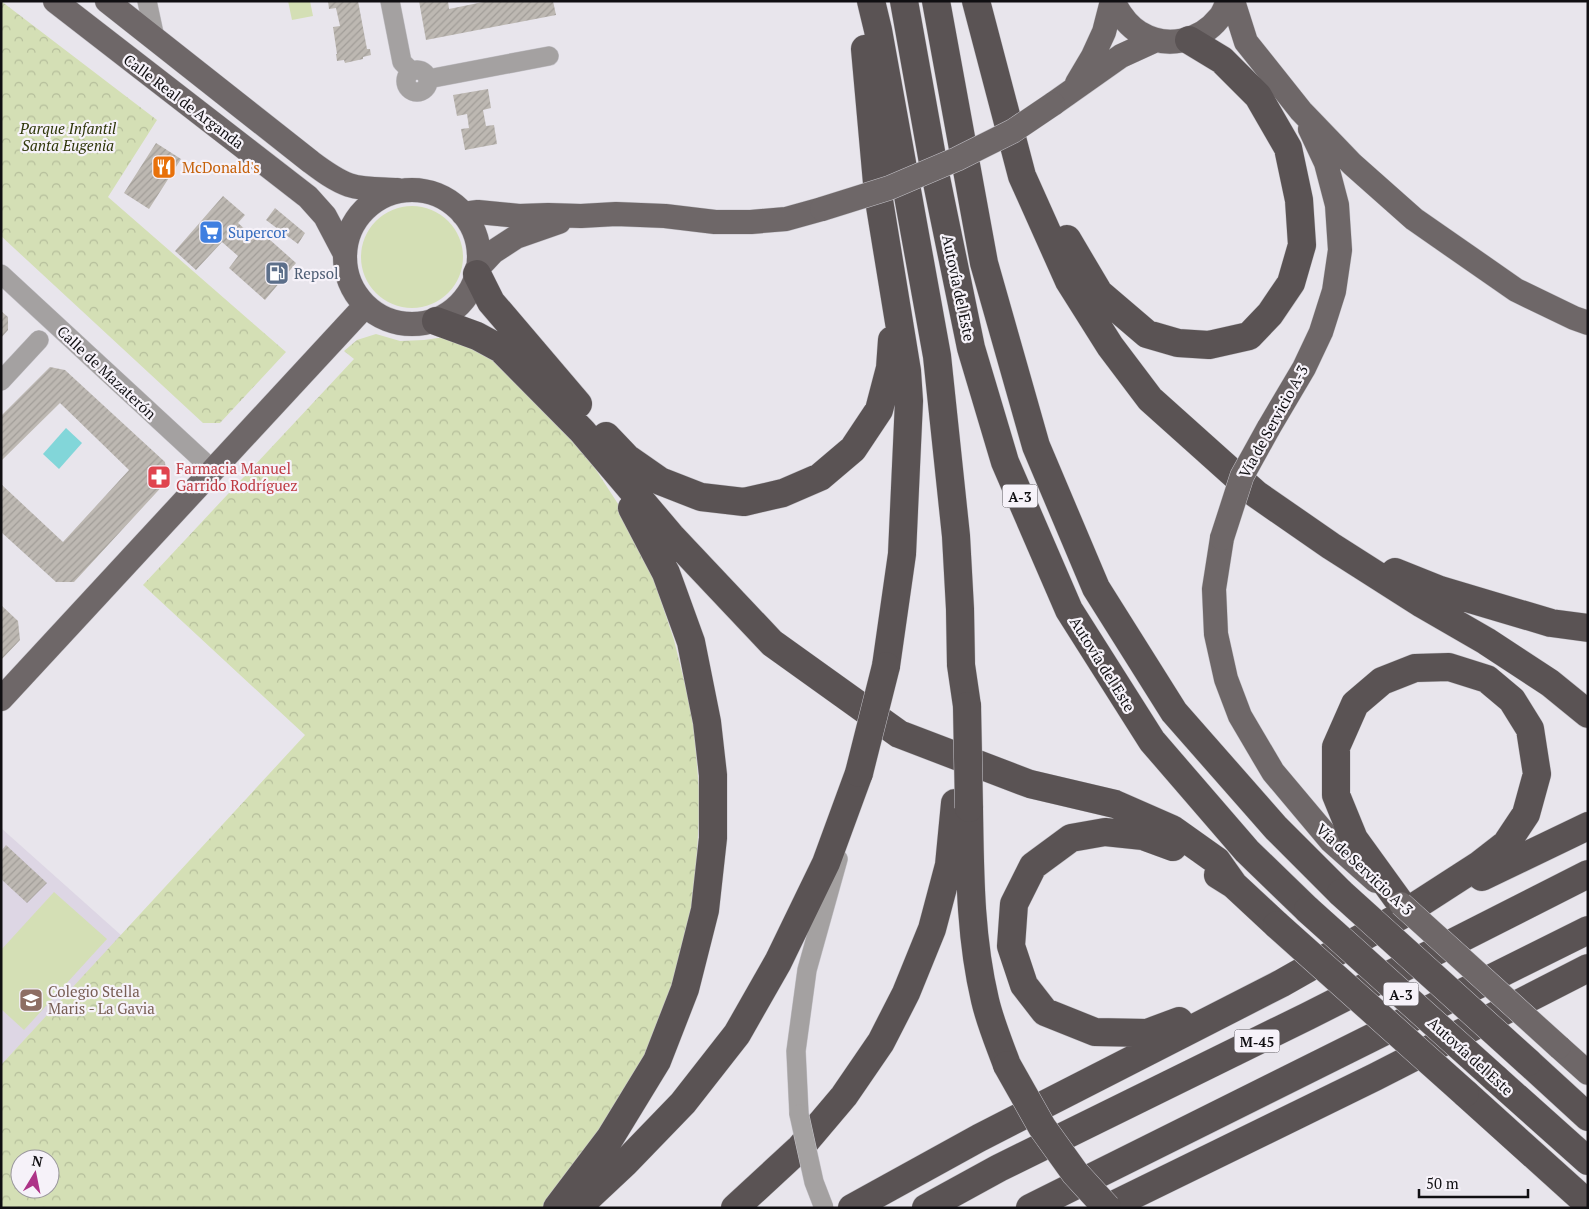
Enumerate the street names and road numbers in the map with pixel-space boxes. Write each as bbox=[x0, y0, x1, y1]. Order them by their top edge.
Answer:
street label: Calle Real de Arganda bbox=[120, 49, 248, 153]
street label: Autovía del Este bbox=[938, 233, 980, 343]
street label: Calle de Mazaterón bbox=[53, 321, 161, 423]
street label: Vía de Servicio A-3 bbox=[1234, 361, 1312, 481]
road number: A-3 bbox=[1002, 484, 1038, 508]
street label: Autovía del Este bbox=[1066, 613, 1140, 715]
street label: Vía de Servicio A-3 bbox=[1312, 819, 1418, 919]
road number: A-3 bbox=[1384, 982, 1418, 1006]
street label: Autovía del Este bbox=[1424, 1012, 1518, 1100]
road number: M-45 bbox=[1234, 1030, 1280, 1052]

